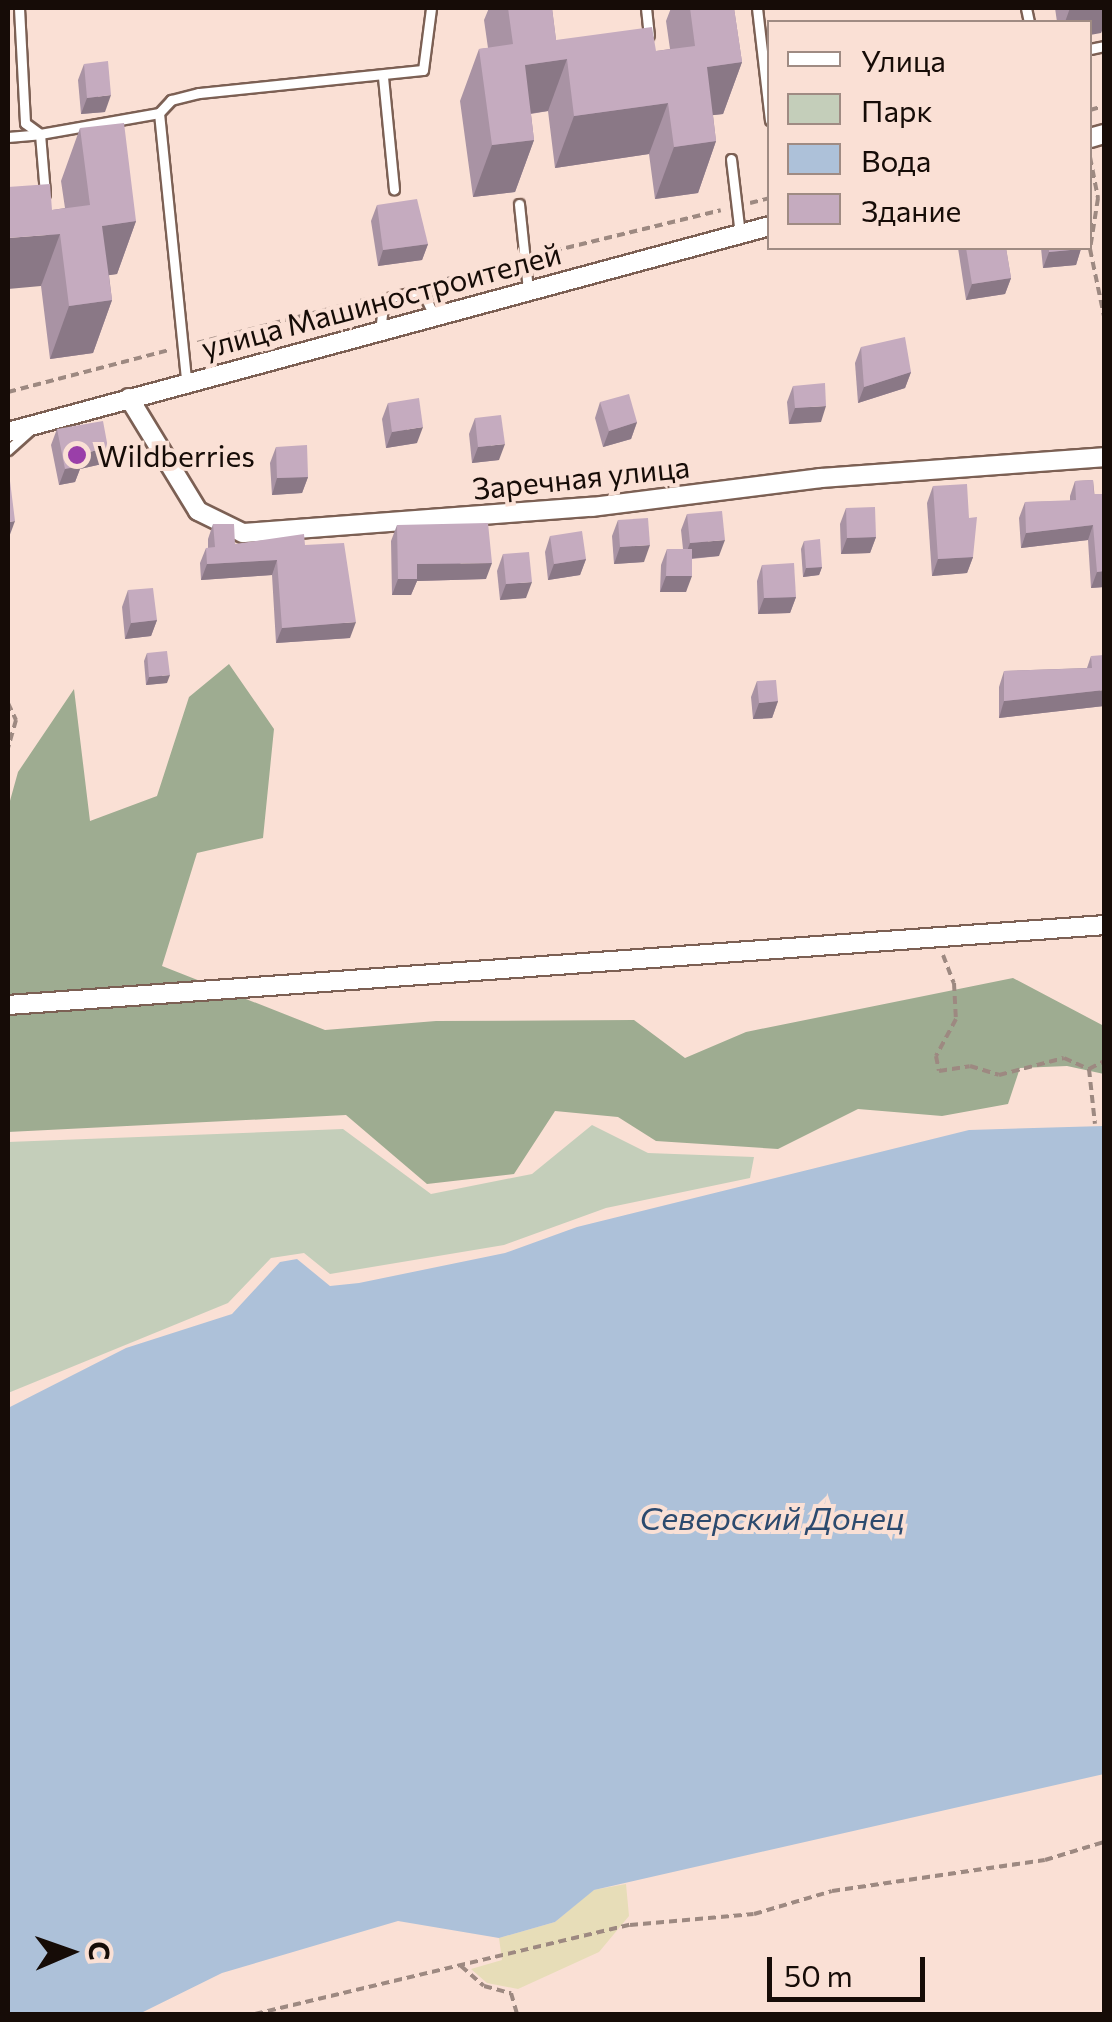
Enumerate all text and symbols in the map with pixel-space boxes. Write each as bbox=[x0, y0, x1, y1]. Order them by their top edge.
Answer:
legend bbox=[767, 20, 1092, 250]
text: Улица bbox=[861, 41, 946, 78]
text: Парк bbox=[861, 91, 933, 128]
text: Вода bbox=[861, 141, 931, 178]
text: Здание bbox=[861, 191, 961, 228]
street label: улица Машиностроителей bbox=[197, 235, 565, 365]
place label: Wildberries bbox=[97, 437, 255, 473]
marker: Wildberries bbox=[66, 444, 88, 466]
street label: Заречная улица bbox=[471, 448, 691, 506]
water label: Северский Донец bbox=[639, 1498, 905, 1536]
north arrow bbox=[20, 1902, 120, 2002]
scale bar bbox=[772, 1937, 930, 1999]
text: С bbox=[83, 1941, 117, 1961]
text: 50 m bbox=[784, 1956, 853, 1993]

